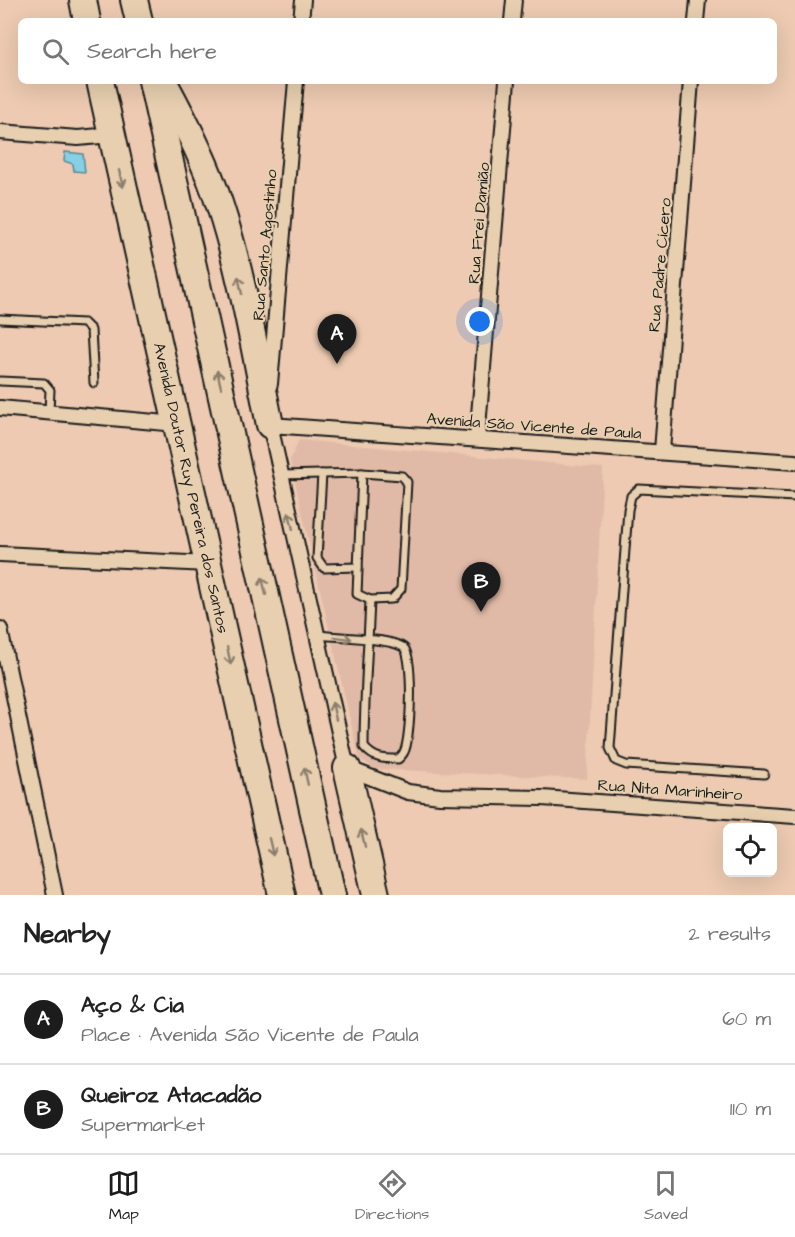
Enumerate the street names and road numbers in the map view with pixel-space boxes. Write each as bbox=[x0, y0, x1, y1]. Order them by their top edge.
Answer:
street label: Rua Frei Damião bbox=[463, 161, 495, 285]
street label: Rua Santo Agostinho bbox=[247, 168, 284, 322]
street label: Rua Padre Cícero bbox=[643, 197, 677, 333]
street label: Avenida Doutor Ruy Pereira dos Santos bbox=[148, 341, 234, 635]
street label: Avenida São Vicente de Paula bbox=[426, 408, 642, 444]
street label: Rua Nita Marinheiro bbox=[597, 774, 743, 806]

